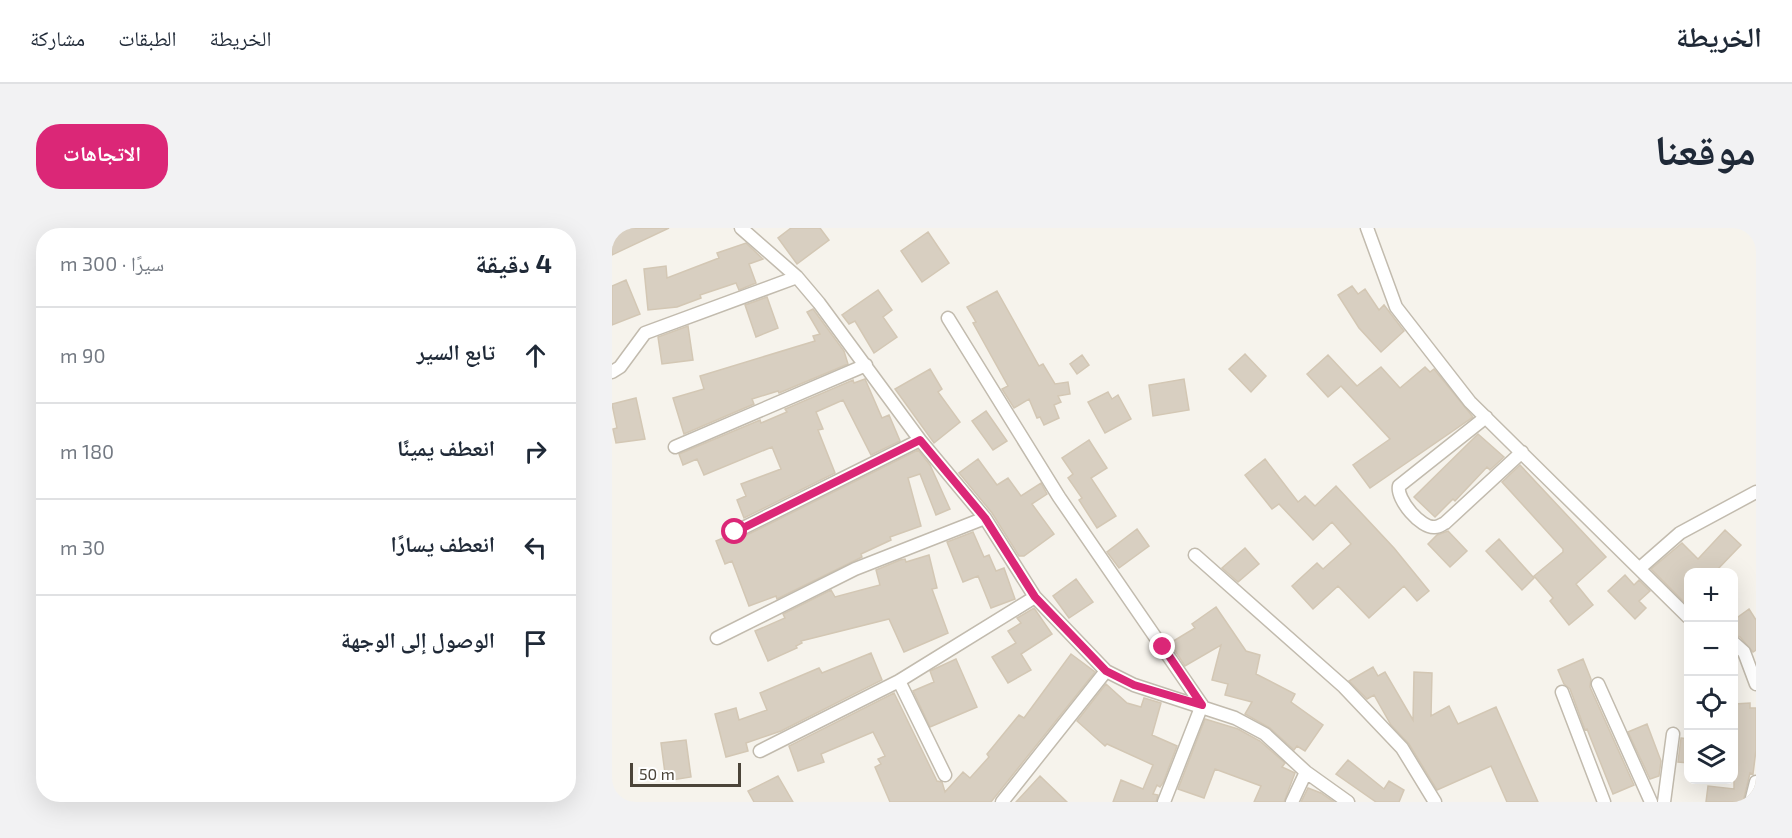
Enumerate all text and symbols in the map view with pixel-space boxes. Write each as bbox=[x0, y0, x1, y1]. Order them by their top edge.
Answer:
text: الخريطة bbox=[1676, 19, 1762, 53]
text: مشاركة bbox=[30, 25, 85, 50]
text: الطبقات bbox=[118, 25, 177, 50]
text: الخريطة bbox=[210, 25, 271, 50]
text: موقعنا bbox=[1655, 123, 1756, 173]
button: الاتجاهات bbox=[36, 124, 168, 189]
text: 4 دقيقة bbox=[475, 247, 552, 278]
text: سيرًا · 300 m bbox=[60, 251, 164, 275]
text: تابع السير bbox=[417, 338, 495, 364]
icon: ahead bbox=[519, 339, 552, 372]
text: 90 m bbox=[60, 343, 106, 367]
text: انعطف يمينًا bbox=[397, 434, 495, 460]
icon: right bbox=[519, 435, 552, 468]
text: 180 m bbox=[60, 439, 114, 463]
route start bbox=[721, 518, 747, 544]
text: انعطف يسارًا bbox=[390, 530, 495, 556]
icon: left bbox=[519, 531, 552, 564]
text: 30 m bbox=[60, 535, 105, 559]
map controls bbox=[1684, 568, 1738, 784]
button: + bbox=[1684, 568, 1738, 622]
button: − bbox=[1684, 622, 1738, 676]
text: الوصول إلى الوجهة bbox=[341, 626, 495, 652]
icon: arrive bbox=[519, 627, 552, 660]
route end bbox=[1149, 633, 1175, 659]
button: locate bbox=[1684, 676, 1738, 730]
button: layers bbox=[1684, 730, 1738, 784]
scale bar bbox=[630, 760, 741, 788]
text: 50 m bbox=[639, 764, 675, 783]

